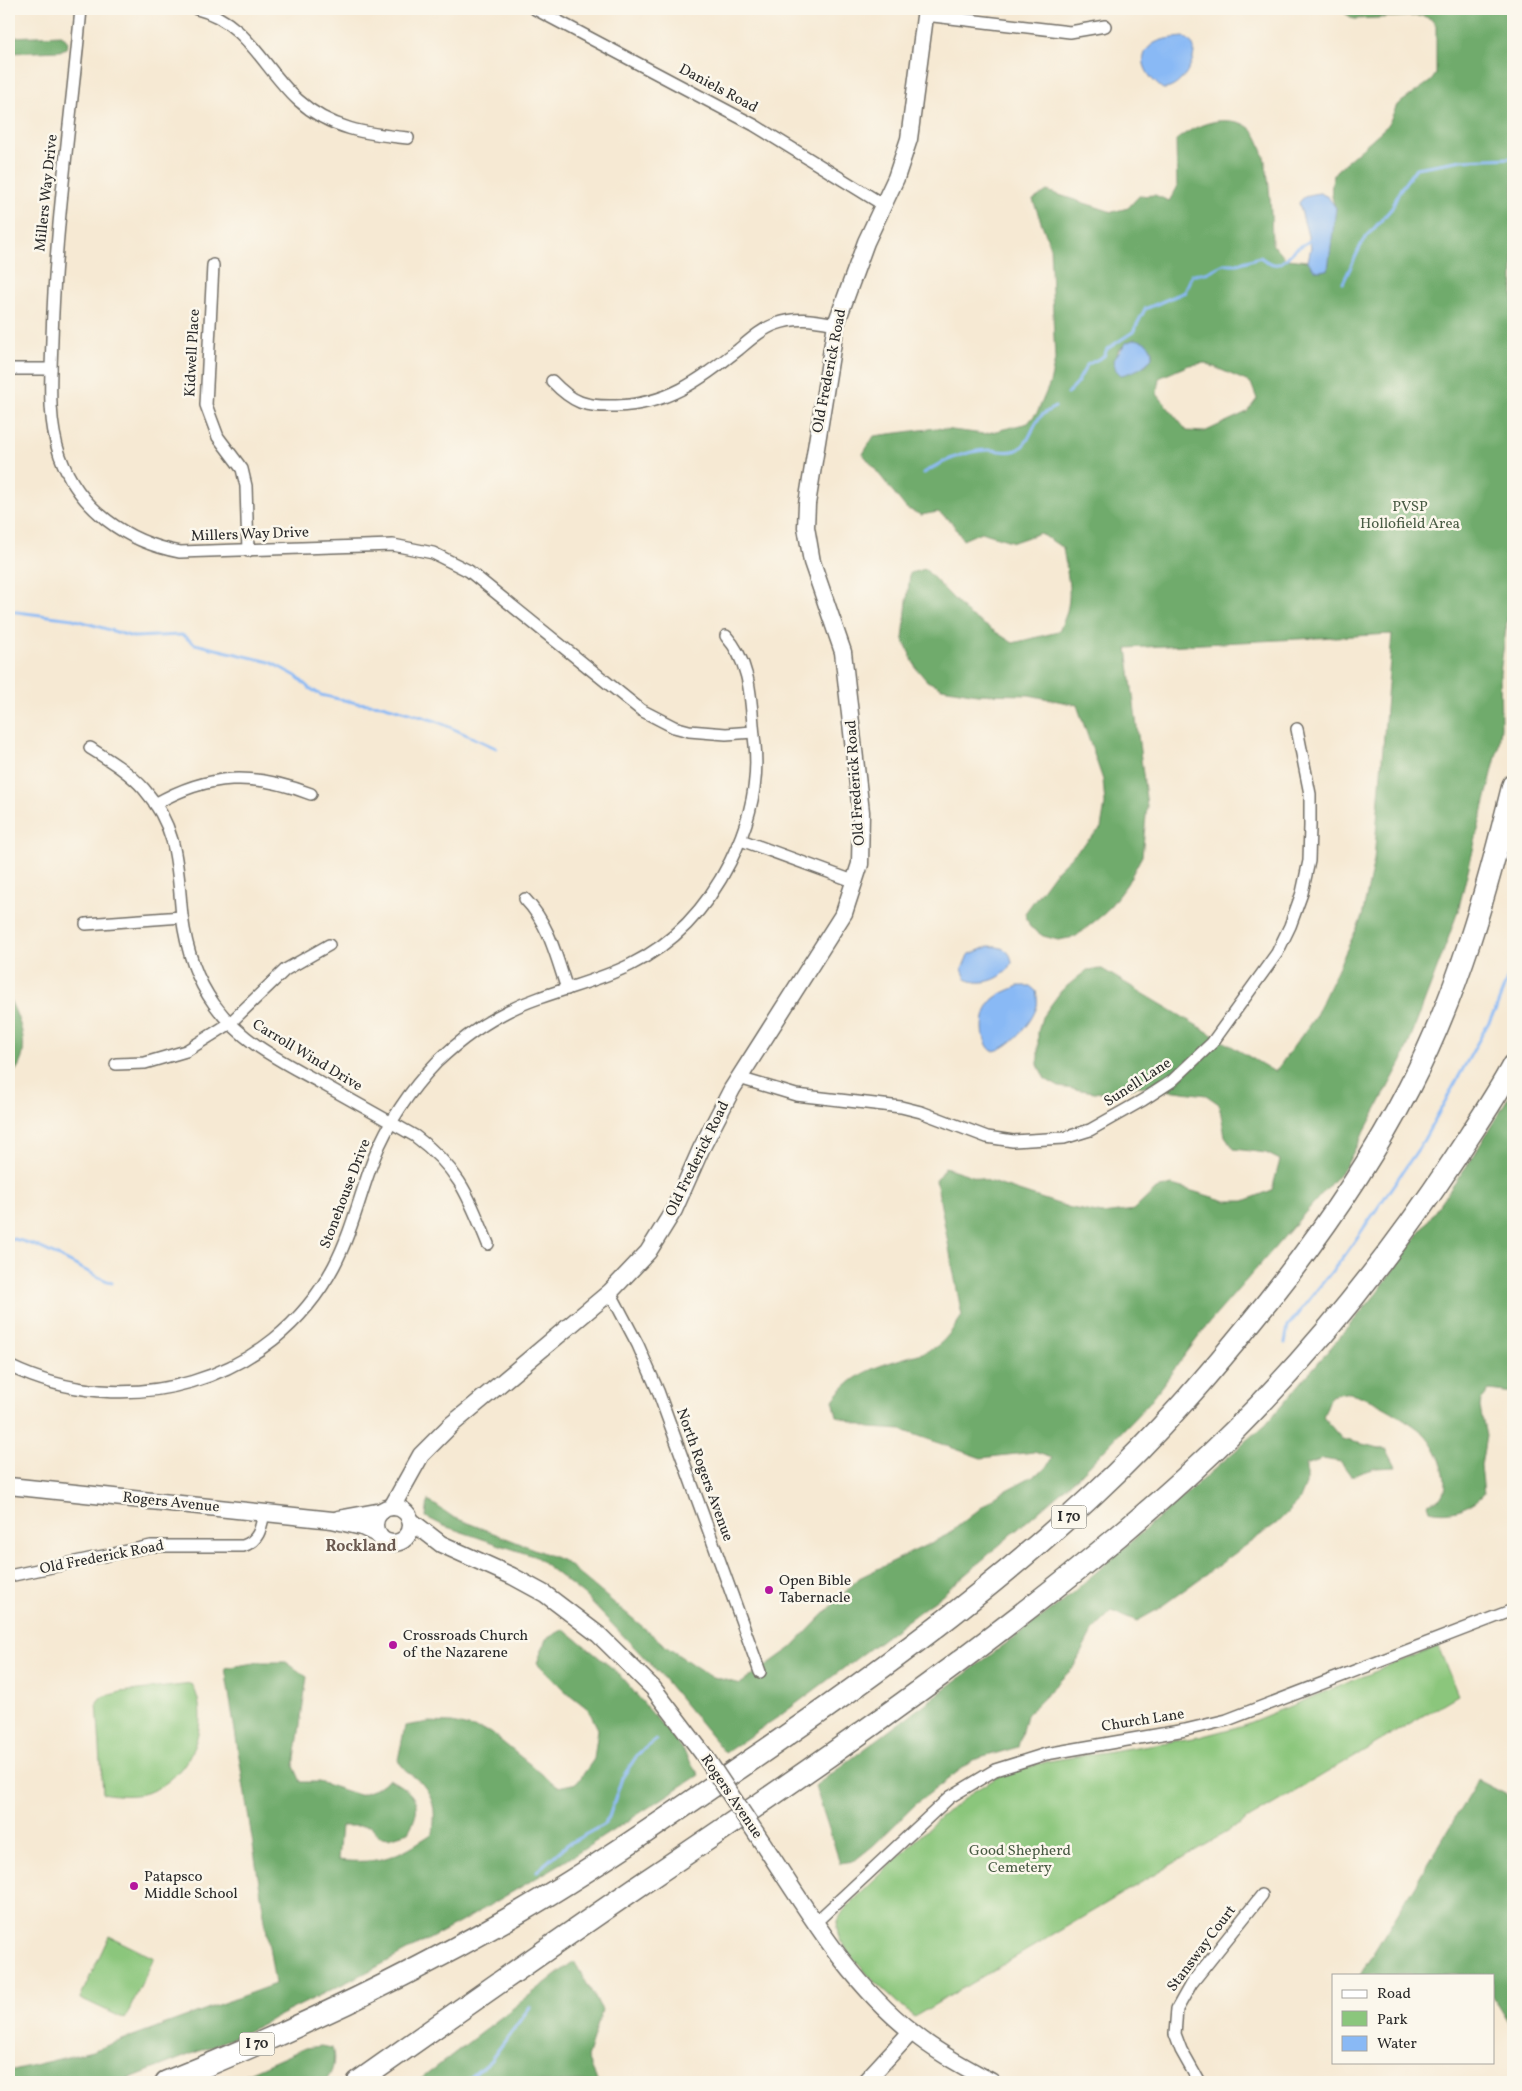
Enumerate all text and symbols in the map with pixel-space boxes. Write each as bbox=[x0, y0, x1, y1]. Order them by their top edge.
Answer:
street label: Daniels Road bbox=[675, 59, 761, 119]
street label: Millers Way Drive bbox=[30, 133, 64, 253]
street label: Old Frederick Road bbox=[808, 307, 852, 435]
street label: Kidwell Place bbox=[180, 308, 206, 398]
park label: PVSP Hollofield Area bbox=[1360, 497, 1460, 535]
street label: Millers Way Drive bbox=[191, 522, 309, 548]
street label: Old Frederick Road bbox=[841, 719, 871, 847]
street label: Carroll Wind Drive bbox=[248, 1015, 366, 1097]
street label: Sunell Lane bbox=[1100, 1053, 1176, 1113]
street label: Old Frederick Road bbox=[661, 1098, 735, 1220]
street label: Stonehouse Drive bbox=[315, 1136, 377, 1252]
street label: North Rogers Avenue bbox=[670, 1406, 738, 1544]
street label: Rogers Avenue bbox=[121, 1487, 221, 1519]
road number: I 70 bbox=[1052, 1505, 1086, 1528]
street label: Old Frederick Road bbox=[38, 1536, 166, 1580]
district label: Rockland bbox=[325, 1536, 397, 1558]
place label: Open Bible Tabernacle bbox=[779, 1571, 851, 1609]
marker: Open Bible Tabernacle bbox=[763, 1584, 775, 1596]
place label: Crossroads Church of the Nazarene bbox=[403, 1626, 528, 1664]
marker: Crossroads Church of the Nazarene bbox=[387, 1639, 399, 1651]
street label: Church Lane bbox=[1100, 1704, 1186, 1738]
street label: Rogers Avenue bbox=[695, 1751, 767, 1843]
park label: Good Shepherd Cemetery bbox=[969, 1841, 1071, 1879]
place label: Patapsco Middle School bbox=[144, 1867, 238, 1905]
marker: Patapsco Middle School bbox=[128, 1880, 140, 1892]
street label: Stansway Court bbox=[1163, 1901, 1241, 1997]
legend bbox=[1332, 1974, 1494, 2064]
text: Road bbox=[1377, 1984, 1411, 2005]
text: Park bbox=[1377, 2010, 1408, 2031]
road number: I 70 bbox=[240, 2032, 274, 2056]
text: Water bbox=[1377, 2034, 1417, 2055]

